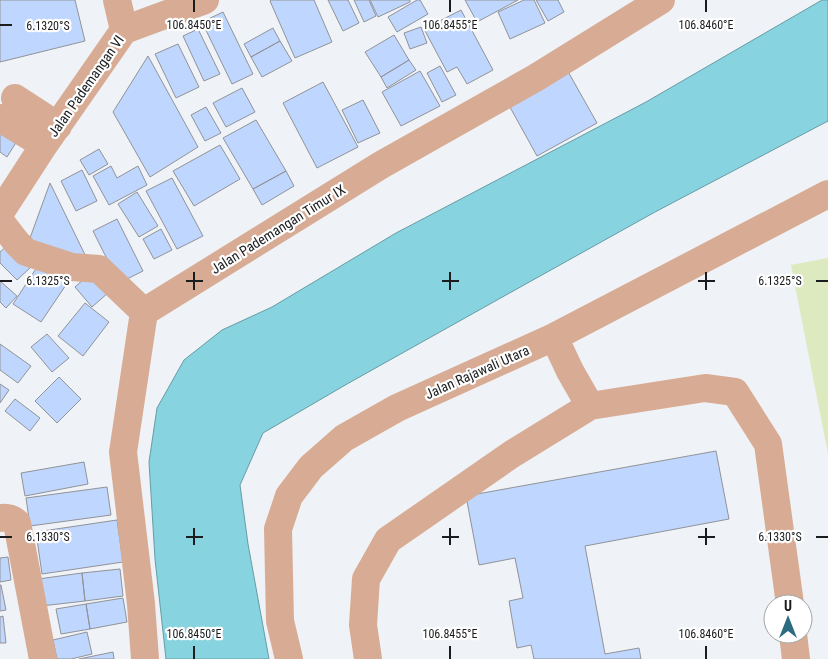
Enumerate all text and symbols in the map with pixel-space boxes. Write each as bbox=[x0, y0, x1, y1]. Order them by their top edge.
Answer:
text: 106.8450°E bbox=[166, 18, 222, 32]
text: 106.8455°E bbox=[422, 18, 478, 32]
text: 106.8460°E bbox=[678, 18, 734, 32]
text: 6.1320°S bbox=[26, 19, 70, 33]
street label: Jalan Pademangan VI bbox=[45, 32, 127, 140]
street label: Jalan Pademangan Timur IX bbox=[208, 181, 348, 277]
text: 6.1325°S bbox=[26, 274, 70, 288]
text: 6.1325°S bbox=[758, 274, 802, 288]
street label: Jalan Rajawali Utara bbox=[422, 342, 532, 402]
text: 6.1330°S bbox=[26, 530, 70, 544]
text: 6.1330°S bbox=[758, 530, 802, 544]
north arrow bbox=[763, 594, 813, 644]
text: U bbox=[784, 598, 792, 614]
text: 106.8450°E bbox=[166, 627, 222, 641]
text: 106.8455°E bbox=[422, 627, 478, 641]
text: 106.8460°E bbox=[678, 627, 734, 641]

